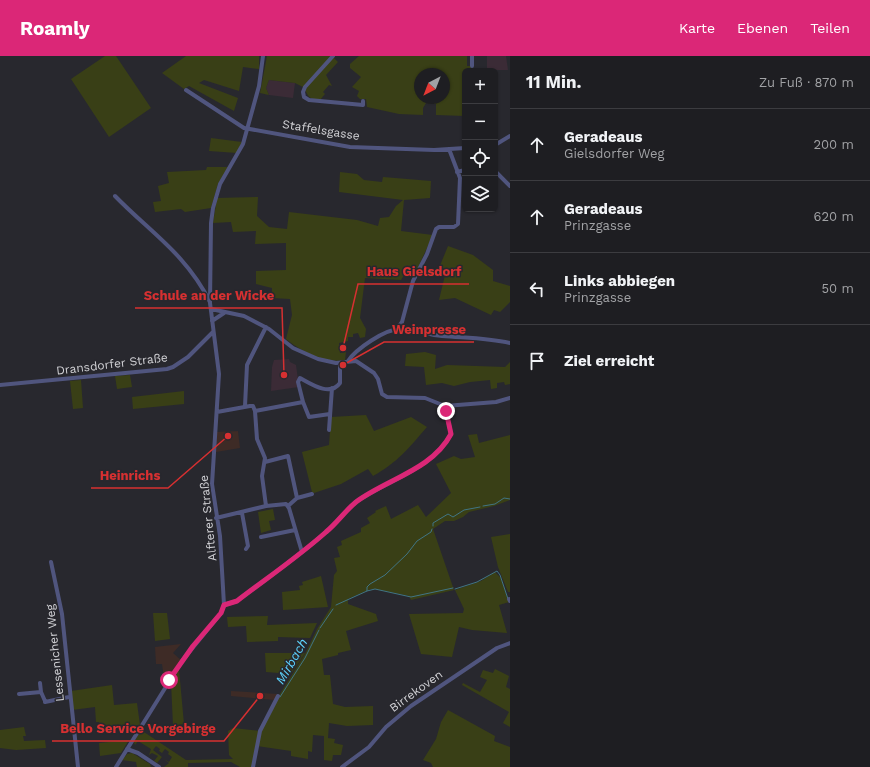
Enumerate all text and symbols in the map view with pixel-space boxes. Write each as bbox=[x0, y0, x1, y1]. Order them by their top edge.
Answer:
text: Roamly bbox=[20, 17, 90, 40]
text: Karte bbox=[679, 20, 715, 36]
text: Ebenen bbox=[737, 20, 788, 36]
text: Teilen bbox=[810, 20, 850, 36]
north arrow bbox=[414, 68, 450, 104]
map controls bbox=[462, 68, 498, 212]
button: + bbox=[462, 68, 498, 104]
text: 11 Min. bbox=[526, 72, 581, 92]
text: Zu Fuß · 870 m bbox=[759, 75, 854, 90]
button: − bbox=[462, 104, 498, 140]
street label: Staffelsgasse bbox=[281, 117, 361, 143]
text: Geradeaus bbox=[564, 128, 643, 146]
icon: ahead bbox=[526, 134, 548, 156]
text: 200 m bbox=[813, 137, 854, 152]
button: locate bbox=[462, 140, 498, 176]
text: Gielsdorfer Weg bbox=[564, 146, 664, 161]
button: layers bbox=[462, 176, 498, 212]
text: Geradeaus bbox=[564, 200, 643, 218]
icon: ahead bbox=[526, 206, 548, 228]
text: 620 m bbox=[814, 209, 854, 224]
text: Prinzgasse bbox=[564, 218, 631, 233]
callout: Haus Gielsdorf bbox=[358, 259, 469, 284]
text: Haus Gielsdorf bbox=[367, 264, 462, 279]
text: Links abbiegen bbox=[564, 272, 675, 290]
icon: left bbox=[526, 278, 548, 300]
text: 50 m bbox=[822, 281, 854, 296]
callout: Schule an der Wicke bbox=[135, 283, 282, 308]
text: Schule an der Wicke bbox=[144, 288, 275, 303]
text: Prinzgasse bbox=[564, 290, 631, 305]
callout: Weinpresse bbox=[384, 317, 474, 342]
text: Weinpresse bbox=[392, 322, 467, 337]
street label: Dransdorfer Straße bbox=[55, 350, 169, 378]
icon: arrive bbox=[526, 350, 548, 372]
text: Ziel erreicht bbox=[564, 352, 654, 370]
route end bbox=[437, 402, 455, 420]
callout: Heinrichs bbox=[91, 463, 168, 488]
text: Heinrichs bbox=[100, 468, 160, 483]
street label: Alfterer Straße bbox=[197, 474, 219, 562]
street label: Lessenicher Weg bbox=[43, 603, 67, 702]
water label: Mirbach bbox=[272, 636, 311, 687]
street label: Birrekoven bbox=[387, 667, 445, 715]
route start bbox=[160, 671, 178, 689]
callout: Bello Service Vorgebirge bbox=[52, 716, 224, 741]
text: Bello Service Vorgebirge bbox=[60, 721, 216, 736]

